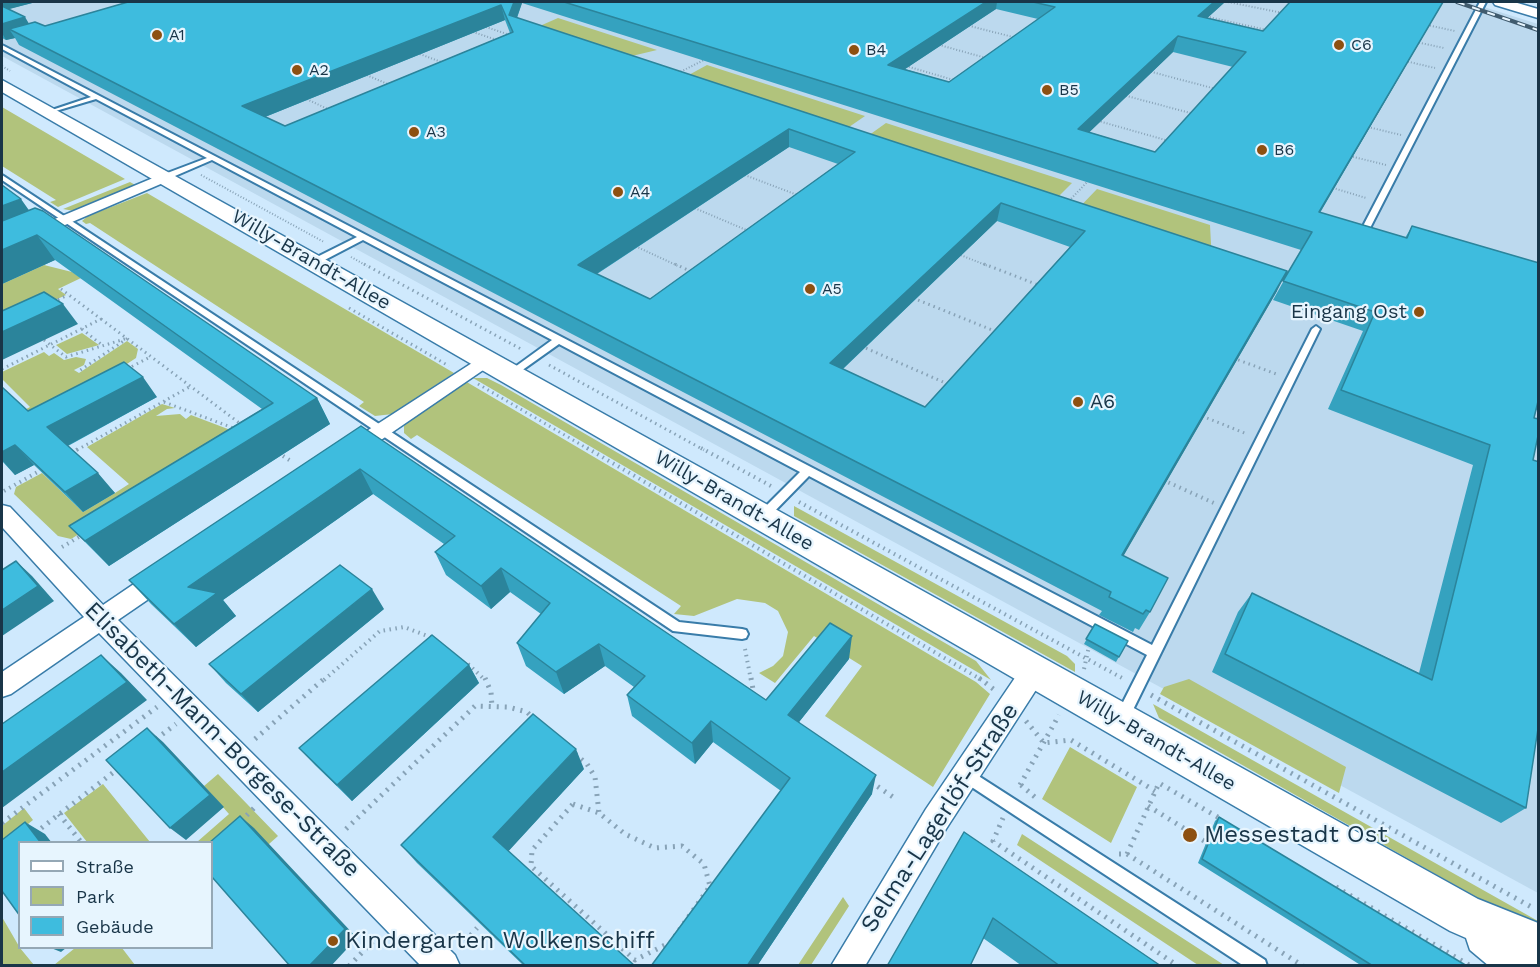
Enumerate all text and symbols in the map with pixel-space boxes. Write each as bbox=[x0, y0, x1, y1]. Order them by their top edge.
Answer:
place label: A1 bbox=[169, 25, 185, 45]
marker: A1 bbox=[150, 28, 164, 42]
place label: C6 bbox=[1351, 35, 1372, 55]
marker: C6 bbox=[1332, 38, 1346, 52]
place label: B4 bbox=[866, 40, 886, 60]
marker: B4 bbox=[847, 43, 861, 57]
place label: A2 bbox=[309, 60, 329, 80]
marker: A2 bbox=[290, 63, 304, 77]
place label: B5 bbox=[1059, 80, 1079, 100]
marker: B5 bbox=[1040, 83, 1054, 97]
place label: A3 bbox=[426, 122, 446, 142]
marker: A3 bbox=[407, 125, 421, 139]
place label: B6 bbox=[1274, 140, 1294, 160]
marker: B6 bbox=[1255, 143, 1269, 157]
place label: A4 bbox=[630, 182, 650, 202]
marker: A4 bbox=[611, 185, 625, 199]
street label: Willy-Brandt-Allee bbox=[227, 205, 395, 315]
place label: A5 bbox=[822, 279, 842, 299]
marker: A5 bbox=[803, 282, 817, 296]
place label: Eingang Ost bbox=[1291, 300, 1407, 324]
marker: Eingang Ost bbox=[1412, 305, 1426, 319]
place label: A6 bbox=[1090, 390, 1115, 414]
marker: A6 bbox=[1071, 395, 1085, 409]
street label: Willy-Brandt-Allee bbox=[650, 446, 818, 556]
street label: Elisabeth-Mann-Borgese-Straße bbox=[78, 596, 366, 884]
street label: Willy-Brandt-Allee bbox=[1072, 686, 1240, 796]
street label: Selma-Lagerlöf-Straße bbox=[855, 698, 1025, 938]
place label: Messestadt Ost bbox=[1204, 821, 1388, 849]
marker: Messestadt Ost bbox=[1181, 826, 1199, 844]
legend bbox=[18, 841, 213, 949]
text: Park bbox=[76, 886, 115, 907]
text: Gebäude bbox=[76, 916, 154, 937]
place label: Kindergarten Wolkenschiff bbox=[345, 927, 655, 955]
marker: Kindergarten Wolkenschiff bbox=[326, 934, 340, 948]

